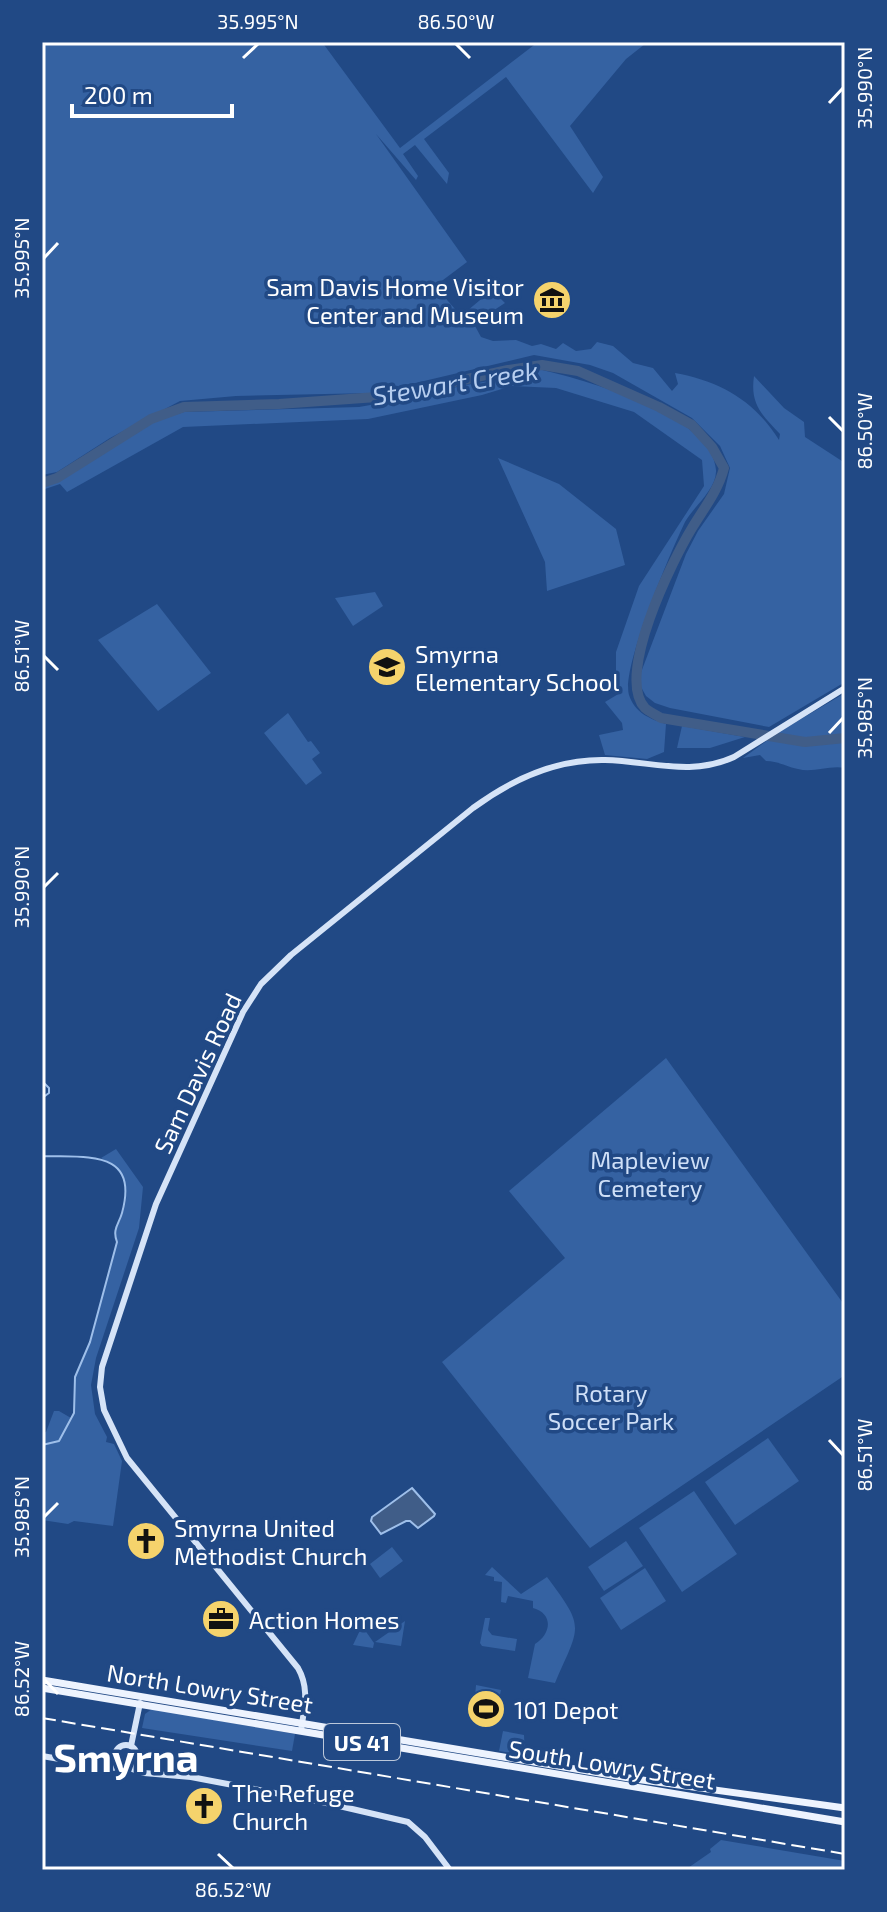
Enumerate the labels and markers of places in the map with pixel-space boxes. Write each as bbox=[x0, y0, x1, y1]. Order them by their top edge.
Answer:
place label: Sam Davis Home Visitor Center and Museum bbox=[266, 272, 524, 329]
museum icon: Sam Davis Home Visitor Center and Museum bbox=[531, 279, 573, 321]
place label: Smyrna Elementary School bbox=[415, 639, 619, 696]
school or university icon: Smyrna Elementary School bbox=[366, 646, 408, 688]
place label: Smyrna United Methodist Church bbox=[174, 1513, 367, 1570]
church icon: Smyrna United Methodist Church bbox=[125, 1520, 167, 1562]
office icon: Action Homes bbox=[200, 1598, 242, 1640]
place label: Action Homes bbox=[249, 1605, 399, 1634]
sports icon: 101 Depot bbox=[465, 1688, 507, 1730]
place label: 101 Depot bbox=[514, 1695, 618, 1724]
place label: The Refuge Church bbox=[232, 1778, 355, 1835]
church icon: The Refuge Church bbox=[183, 1785, 225, 1827]

